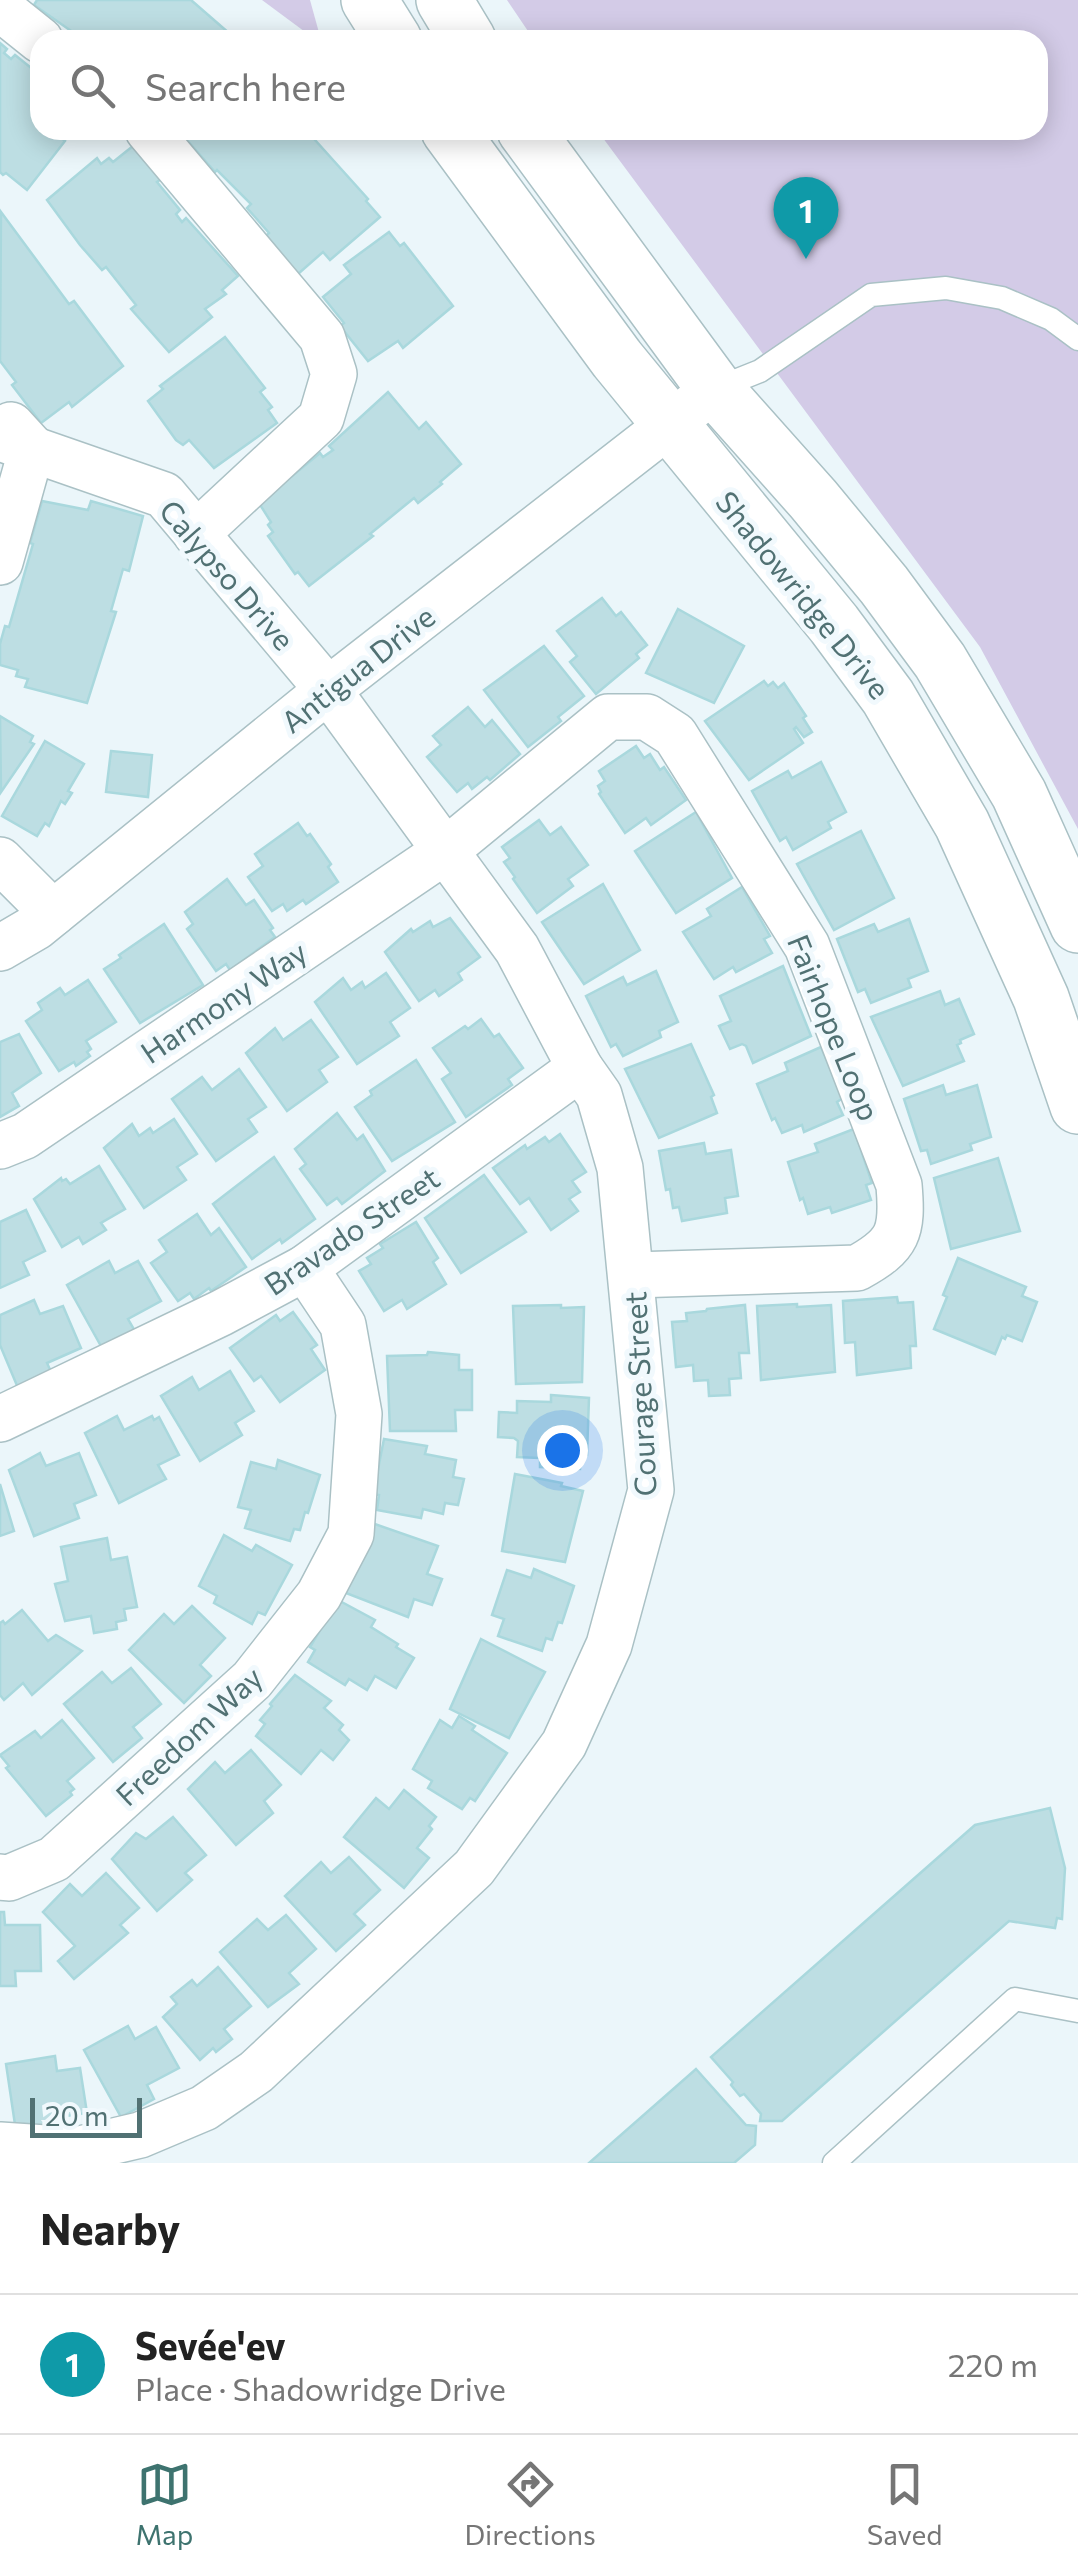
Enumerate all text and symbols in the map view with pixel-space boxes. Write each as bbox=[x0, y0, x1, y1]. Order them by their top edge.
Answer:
search box bbox=[30, 30, 1048, 140]
icon: search bbox=[65, 58, 120, 113]
text: Search here bbox=[145, 62, 346, 109]
pin: 1 bbox=[774, 176, 838, 259]
street label: Shadowridge Drive bbox=[709, 483, 899, 705]
street label: Calypso Drive bbox=[153, 491, 303, 657]
street label: Antigua Drive bbox=[273, 597, 441, 739]
street label: Fairhope Loop bbox=[781, 929, 889, 1125]
street label: Harmony Way bbox=[133, 932, 313, 1070]
street label: Bravado Street bbox=[257, 1158, 445, 1302]
street label: Courage Street bbox=[615, 1291, 663, 1497]
your location bbox=[537, 1425, 588, 1476]
street label: Freedom Way bbox=[107, 1658, 269, 1812]
scale bar bbox=[30, 2093, 142, 2138]
text: 20 m bbox=[45, 2098, 109, 2132]
text: Nearby bbox=[40, 2202, 180, 2254]
text: Sevée'ev bbox=[135, 2321, 286, 2368]
text: 1 bbox=[65, 2344, 80, 2384]
text: 220 m bbox=[948, 2344, 1038, 2384]
text: Place · Shadowridge Drive bbox=[135, 2368, 506, 2408]
tab: Map bbox=[136, 2457, 193, 2551]
tab: Directions bbox=[464, 2457, 596, 2551]
tab: Saved bbox=[867, 2457, 942, 2551]

